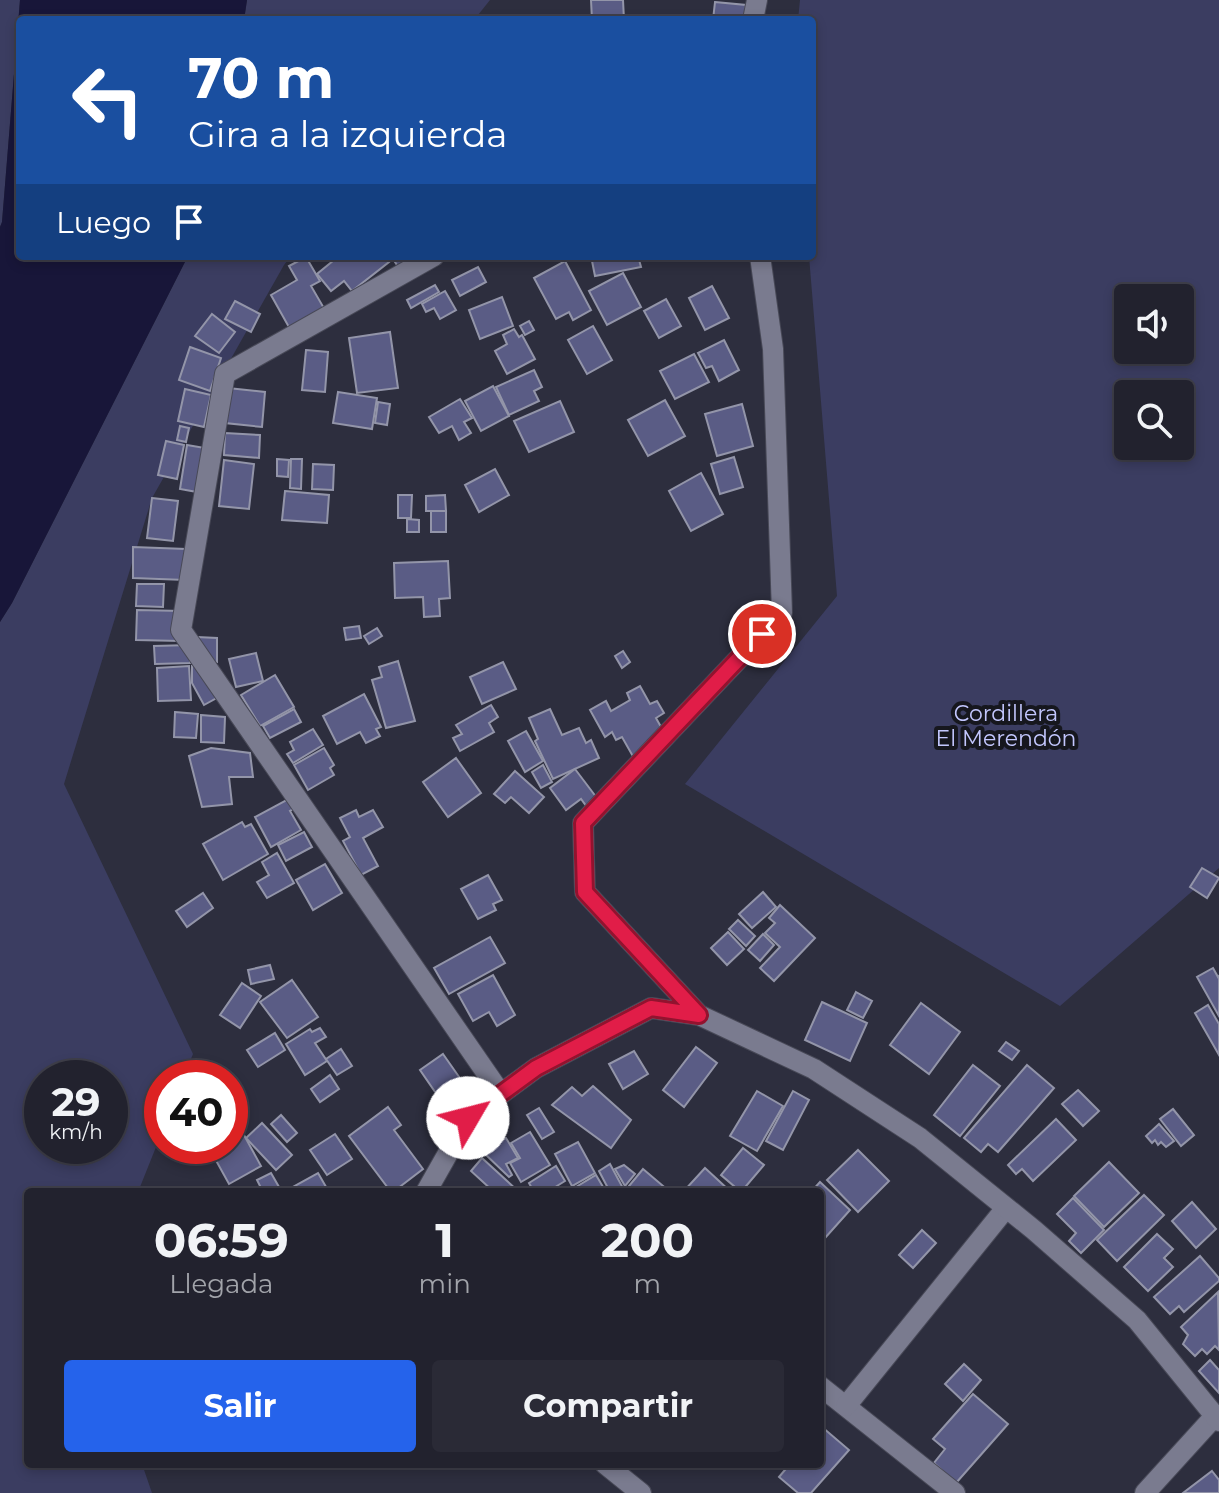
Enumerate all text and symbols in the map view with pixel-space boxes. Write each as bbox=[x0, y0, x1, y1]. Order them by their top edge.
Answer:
text: 70 m bbox=[188, 44, 334, 112]
icon: left bbox=[56, 48, 160, 152]
text: Gira a la izquierda bbox=[188, 112, 508, 156]
icon: arrive bbox=[167, 200, 211, 244]
text: Luego bbox=[56, 204, 151, 241]
map controls bbox=[1114, 284, 1194, 460]
button: sound bbox=[1114, 284, 1194, 364]
button: search bbox=[1114, 380, 1194, 460]
pin bbox=[728, 600, 796, 668]
icon: arrive bbox=[740, 612, 784, 656]
park label: Cordillera El Merendón bbox=[936, 700, 1076, 752]
speed limit sign: 40 bbox=[144, 1060, 248, 1164]
position arrow bbox=[426, 1076, 510, 1160]
text: 29 bbox=[51, 1077, 101, 1126]
text: km/h bbox=[49, 1120, 103, 1144]
text: 06:59 bbox=[154, 1211, 289, 1269]
text: 1 bbox=[435, 1211, 454, 1269]
text: 200 bbox=[601, 1211, 694, 1269]
text: Llegada bbox=[169, 1268, 273, 1300]
text: min bbox=[419, 1268, 471, 1300]
text: m bbox=[634, 1268, 661, 1300]
button: Salir bbox=[64, 1360, 416, 1452]
button: Compartir bbox=[432, 1360, 784, 1452]

